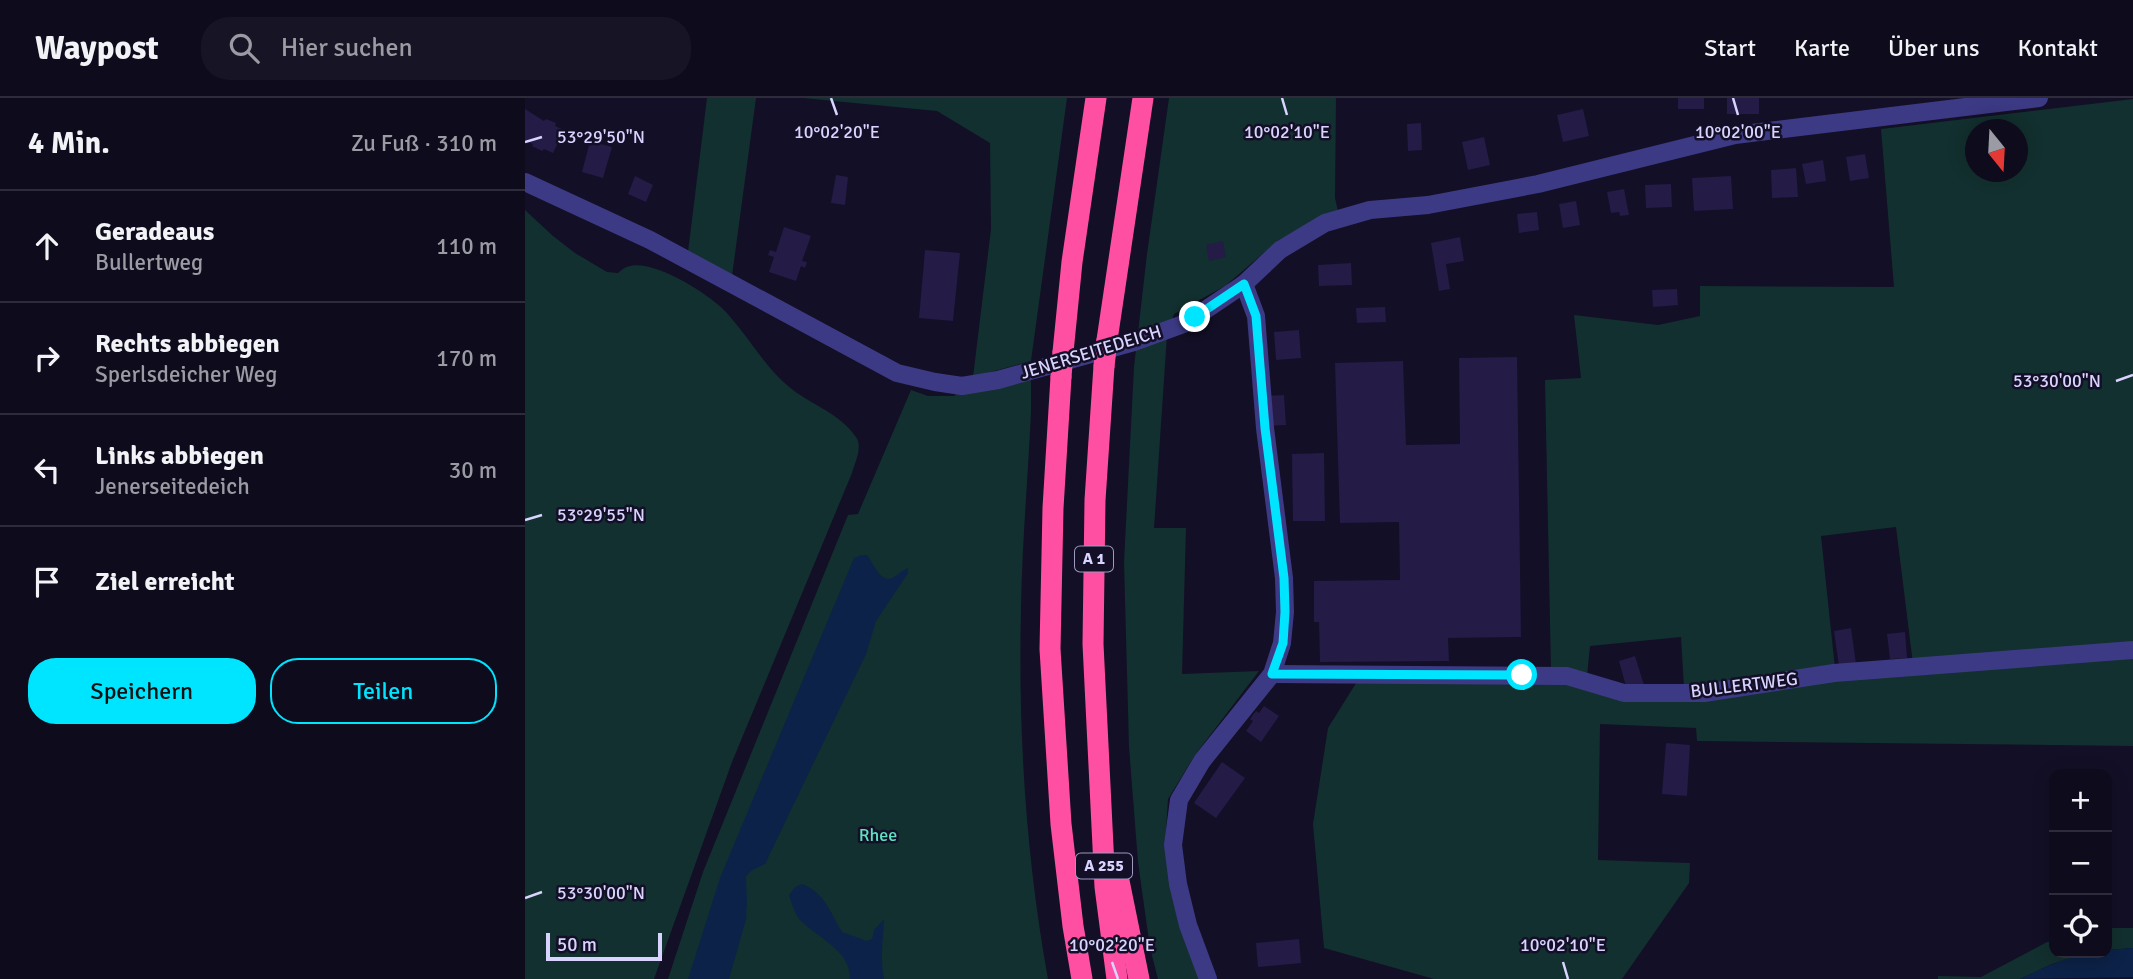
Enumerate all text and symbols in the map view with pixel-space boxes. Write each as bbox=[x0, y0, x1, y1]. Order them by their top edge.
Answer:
search box bbox=[201, 17, 691, 80]
text: Waypost bbox=[35, 28, 159, 69]
icon: search bbox=[225, 29, 263, 67]
text: Hier suchen bbox=[281, 32, 413, 64]
text: Start bbox=[1704, 33, 1756, 63]
text: Karte bbox=[1794, 33, 1850, 63]
text: Über uns bbox=[1888, 33, 1980, 63]
text: Kontakt bbox=[2018, 33, 2098, 63]
north arrow bbox=[1965, 119, 2028, 182]
text: 10°02'20"E bbox=[794, 121, 880, 143]
text: 10°02'10"E bbox=[1244, 121, 1330, 143]
text: 10°02'00"E bbox=[1695, 121, 1781, 143]
text: 4 Min. bbox=[28, 125, 110, 162]
text: 53°29'50"N bbox=[557, 126, 645, 148]
text: Zu Fuß · 310 m bbox=[351, 129, 497, 158]
text: Geradeaus bbox=[95, 216, 214, 248]
icon: ahead bbox=[28, 227, 66, 265]
text: 110 m bbox=[436, 232, 497, 261]
text: Bullertweg bbox=[95, 248, 203, 277]
route end bbox=[1179, 301, 1210, 332]
street label: JENERSEITEDEICH bbox=[1018, 320, 1164, 384]
text: Rechts abbiegen bbox=[95, 328, 280, 360]
icon: right bbox=[28, 339, 66, 377]
text: 170 m bbox=[436, 344, 497, 373]
text: Sperlsdeicher Weg bbox=[95, 360, 277, 389]
text: 53°30'00"N bbox=[2013, 370, 2101, 392]
text: Links abbiegen bbox=[95, 440, 264, 472]
icon: left bbox=[28, 451, 66, 489]
text: 30 m bbox=[449, 456, 497, 485]
text: Jenerseitedeich bbox=[95, 472, 250, 501]
text: 53°29'55"N bbox=[557, 504, 645, 526]
road number: A 1 bbox=[1075, 546, 1113, 572]
icon: arrive bbox=[28, 563, 66, 601]
text: Ziel erreicht bbox=[95, 566, 235, 598]
button: Speichern bbox=[28, 658, 256, 724]
button: Teilen bbox=[270, 658, 497, 724]
route start bbox=[1506, 659, 1537, 690]
street label: BULLERTWEG bbox=[1689, 668, 1799, 702]
map controls bbox=[2049, 769, 2112, 958]
button: + bbox=[2049, 769, 2112, 832]
park label: Rhee bbox=[859, 824, 897, 846]
button: − bbox=[2049, 832, 2112, 895]
road number: A 255 bbox=[1076, 853, 1132, 878]
text: 53°30'00"N bbox=[557, 882, 645, 904]
button: locate bbox=[2049, 895, 2112, 958]
scale bar bbox=[546, 930, 661, 962]
text: 50 m bbox=[557, 933, 597, 957]
text: 10°02'20"E bbox=[1069, 934, 1155, 956]
text: 10°02'10"E bbox=[1520, 934, 1606, 956]

